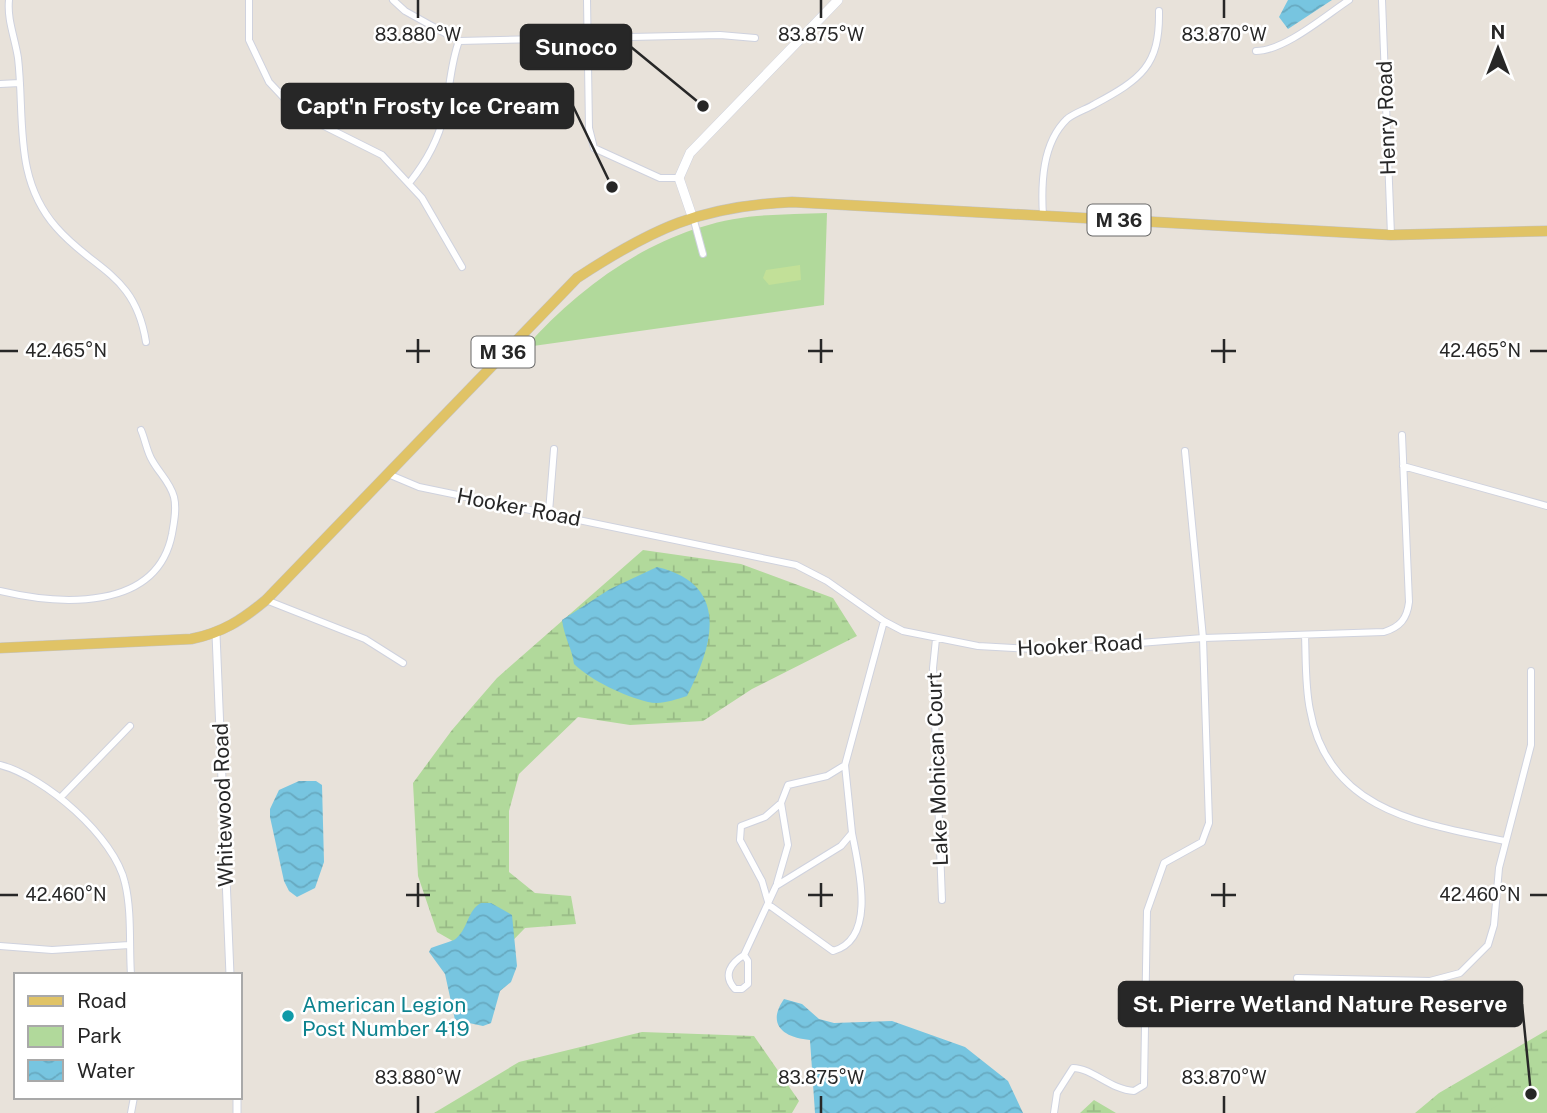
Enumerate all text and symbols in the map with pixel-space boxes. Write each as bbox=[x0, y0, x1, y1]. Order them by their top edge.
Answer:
north arrow bbox=[1463, 14, 1533, 84]
text: N bbox=[1491, 21, 1505, 43]
text: 83.880°W bbox=[375, 24, 461, 45]
text: 83.875°W bbox=[778, 24, 864, 45]
text: 83.870°W bbox=[1181, 24, 1267, 45]
callout: Sunoco bbox=[521, 25, 631, 69]
text: Sunoco bbox=[535, 33, 617, 60]
street label: Henry Road bbox=[1372, 60, 1400, 176]
callout: Capt'n Frosty Ice Cream bbox=[282, 84, 573, 128]
text: Capt'n Frosty Ice Cream bbox=[296, 92, 560, 119]
road number: M 36 bbox=[1088, 204, 1150, 235]
road number: M 36 bbox=[472, 336, 534, 368]
text: 42.465°N bbox=[25, 340, 107, 361]
text: 42.465°N bbox=[1439, 340, 1521, 361]
street label: Hooker Road bbox=[455, 483, 583, 531]
street label: Hooker Road bbox=[1016, 629, 1144, 661]
street label: Lake Mohican Court bbox=[921, 672, 953, 866]
street label: Whitewood Road bbox=[208, 722, 238, 888]
text: 42.460°N bbox=[25, 884, 107, 905]
text: 42.460°N bbox=[1439, 884, 1521, 905]
legend bbox=[14, 973, 242, 1099]
callout: St. Pierre Wetland Nature Reserve bbox=[1119, 982, 1522, 1026]
text: Road bbox=[77, 988, 127, 1013]
text: St. Pierre Wetland Nature Reserve bbox=[1133, 990, 1507, 1017]
place label: American Legion Post Number 419 bbox=[302, 992, 470, 1041]
marker: American Legion Post Number 419 bbox=[280, 1008, 296, 1024]
text: Park bbox=[77, 1023, 122, 1048]
text: Water bbox=[77, 1058, 135, 1083]
text: 83.880°W bbox=[375, 1067, 461, 1088]
text: 83.875°W bbox=[778, 1067, 864, 1088]
text: 83.870°W bbox=[1181, 1067, 1267, 1088]

